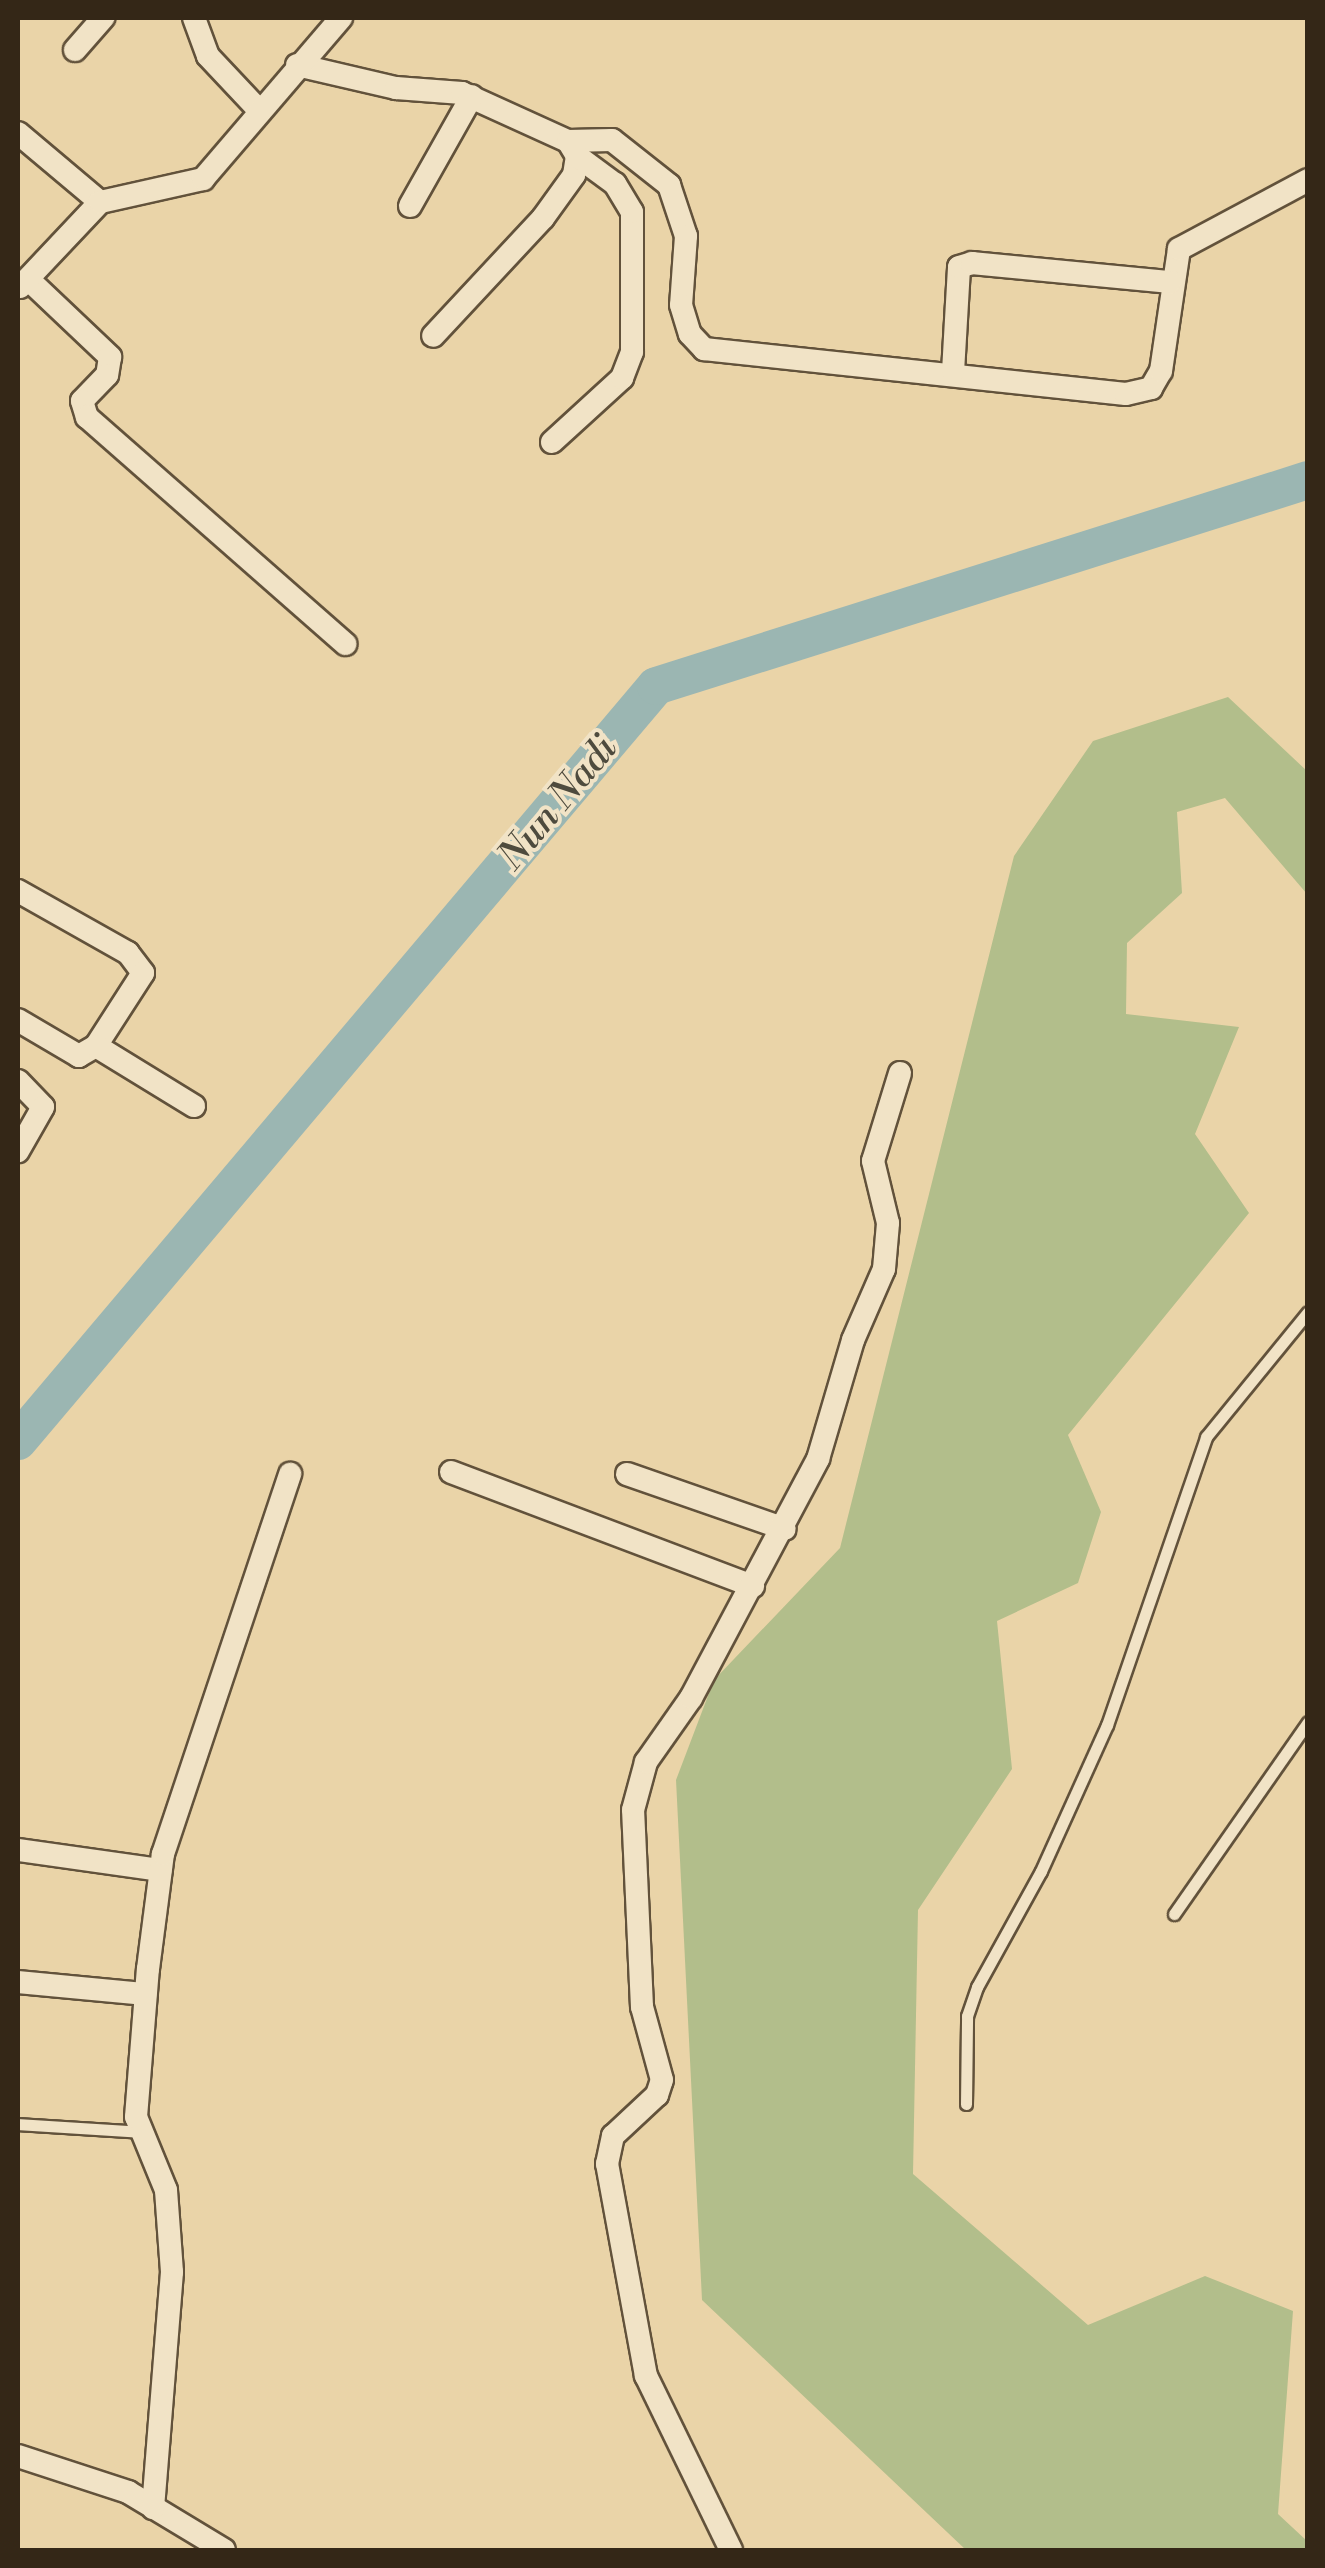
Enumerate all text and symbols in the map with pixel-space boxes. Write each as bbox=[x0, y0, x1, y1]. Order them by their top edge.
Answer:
water label: Nun Nadi bbox=[489, 727, 627, 879]

